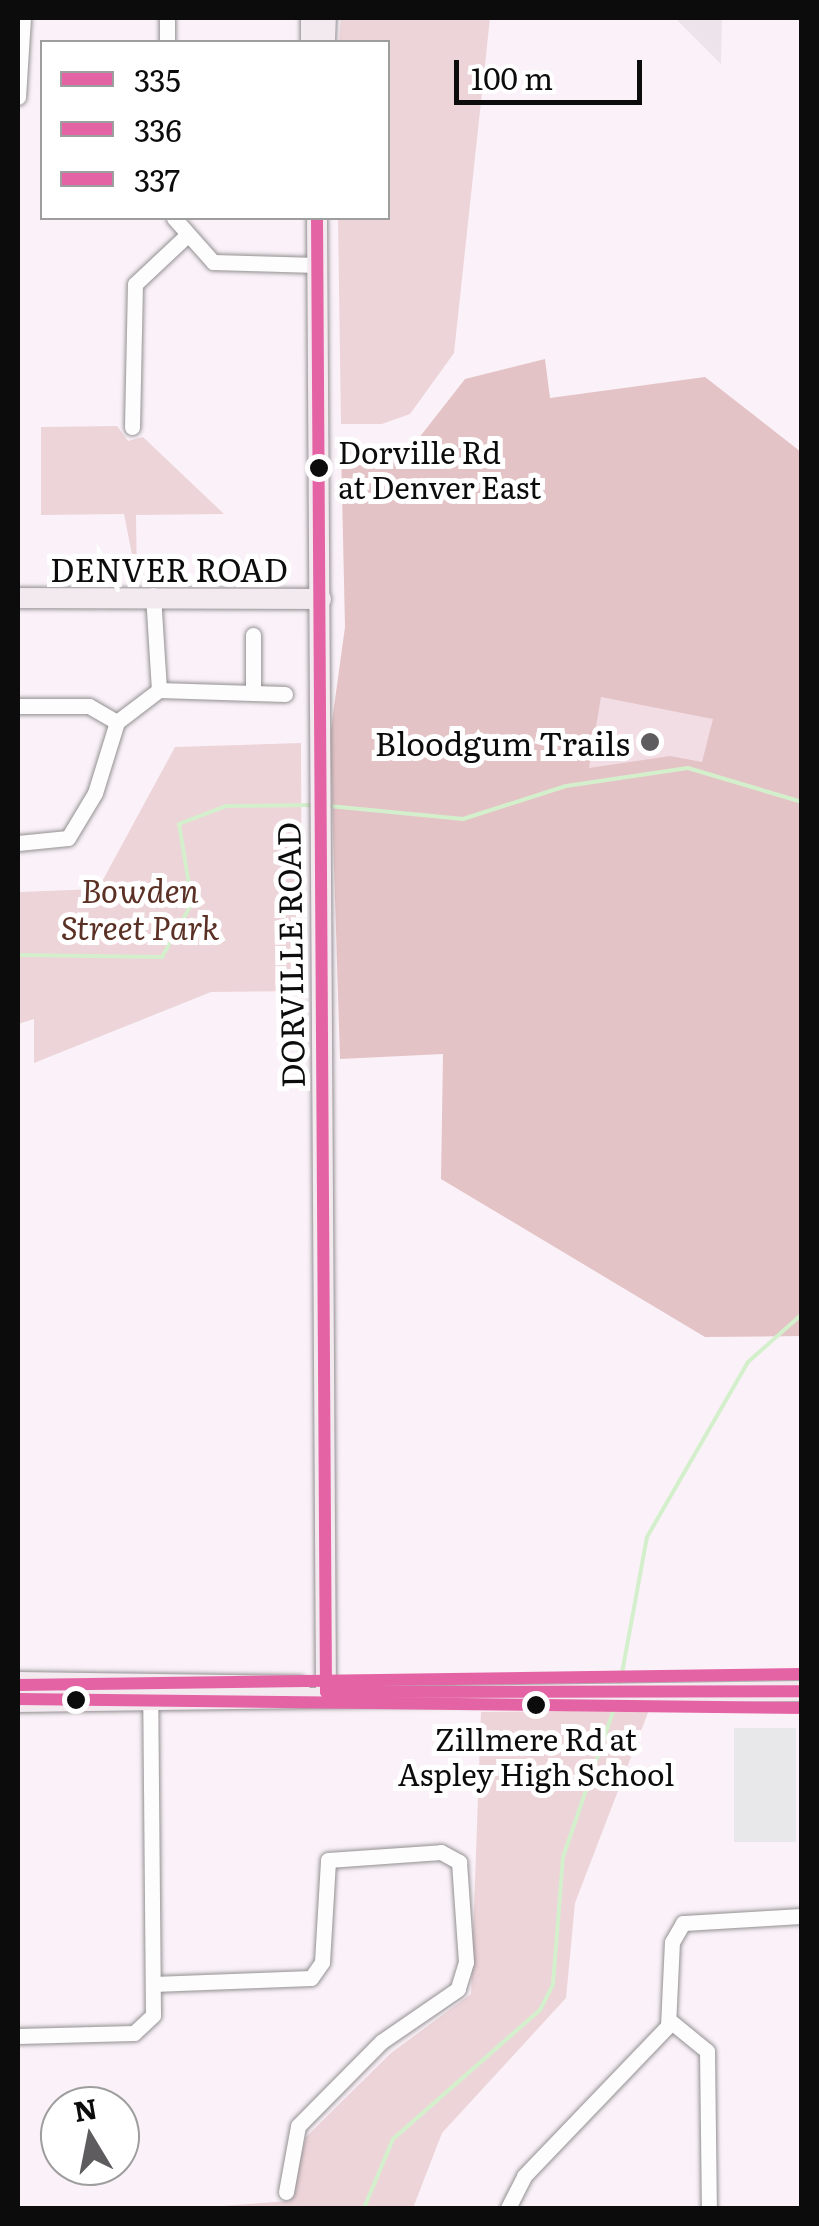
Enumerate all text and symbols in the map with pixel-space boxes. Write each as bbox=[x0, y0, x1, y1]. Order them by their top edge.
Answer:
legend bbox=[40, 40, 390, 220]
scale bar bbox=[459, 40, 646, 102]
text: 100 m bbox=[471, 55, 553, 99]
text: 335 bbox=[134, 57, 181, 101]
text: 336 bbox=[134, 107, 182, 151]
text: 337 bbox=[134, 157, 180, 201]
place label: Dorville Rd at Denver East bbox=[338, 433, 541, 504]
marker: Dorville Rd at Denver East bbox=[309, 458, 329, 478]
street label: DENVER ROAD bbox=[50, 549, 288, 587]
place label: Bloodgum Trails bbox=[375, 723, 630, 761]
marker: Bloodgum Trails bbox=[639, 731, 661, 753]
street label: DORVILLE ROAD bbox=[267, 822, 311, 1088]
park label: Bowden Street Park bbox=[61, 871, 219, 946]
unlabelled marker bbox=[66, 1690, 86, 1710]
marker: Zillmere Rd at Aspley High School bbox=[526, 1695, 546, 1715]
place label: Zillmere Rd at Aspley High School bbox=[398, 1720, 674, 1790]
north arrow bbox=[40, 2086, 140, 2186]
text: N bbox=[70, 2086, 100, 2131]

